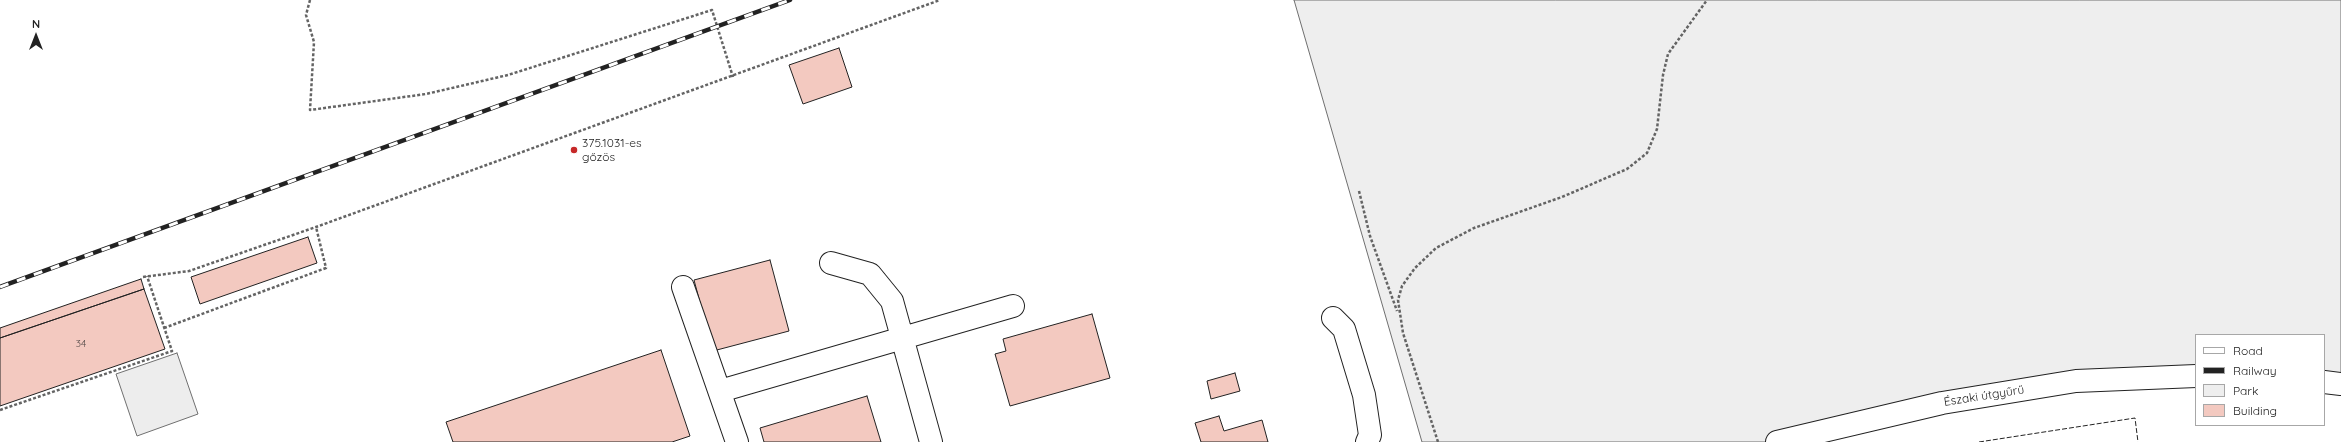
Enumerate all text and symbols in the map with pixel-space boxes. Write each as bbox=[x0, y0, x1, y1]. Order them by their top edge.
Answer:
north arrow bbox=[16, 16, 56, 56]
text: N bbox=[32, 17, 40, 31]
place label: 375.1031-es gőzös bbox=[582, 136, 642, 164]
marker: 375.1031-es gőzös bbox=[569, 145, 579, 155]
legend bbox=[2195, 334, 2325, 426]
house number: 34 bbox=[76, 338, 86, 350]
text: Road bbox=[2233, 343, 2263, 358]
text: Railway bbox=[2233, 363, 2277, 378]
street label: Északi útgyűrű bbox=[1943, 383, 2025, 409]
text: Park bbox=[2233, 383, 2258, 398]
text: Building bbox=[2233, 403, 2277, 418]

